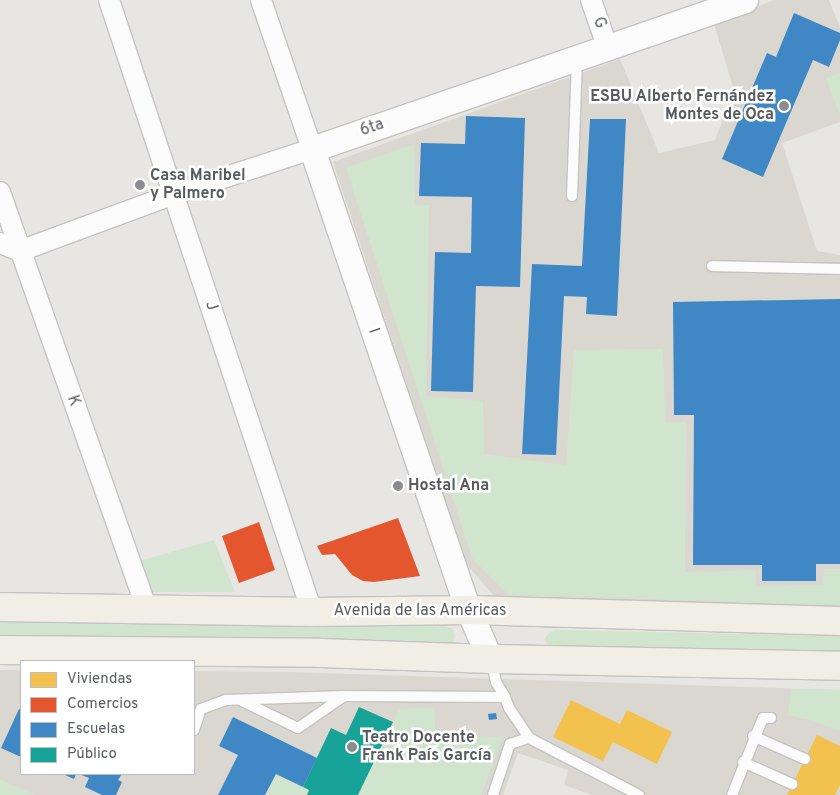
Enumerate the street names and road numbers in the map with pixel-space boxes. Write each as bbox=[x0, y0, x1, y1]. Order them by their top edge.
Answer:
street label: G bbox=[588, 15, 610, 31]
street label: 6ta bbox=[358, 115, 386, 141]
street label: J bbox=[201, 299, 221, 313]
street label: I bbox=[363, 326, 383, 336]
street label: K bbox=[62, 393, 84, 409]
street label: Avenida de las Américas bbox=[333, 601, 507, 621]

